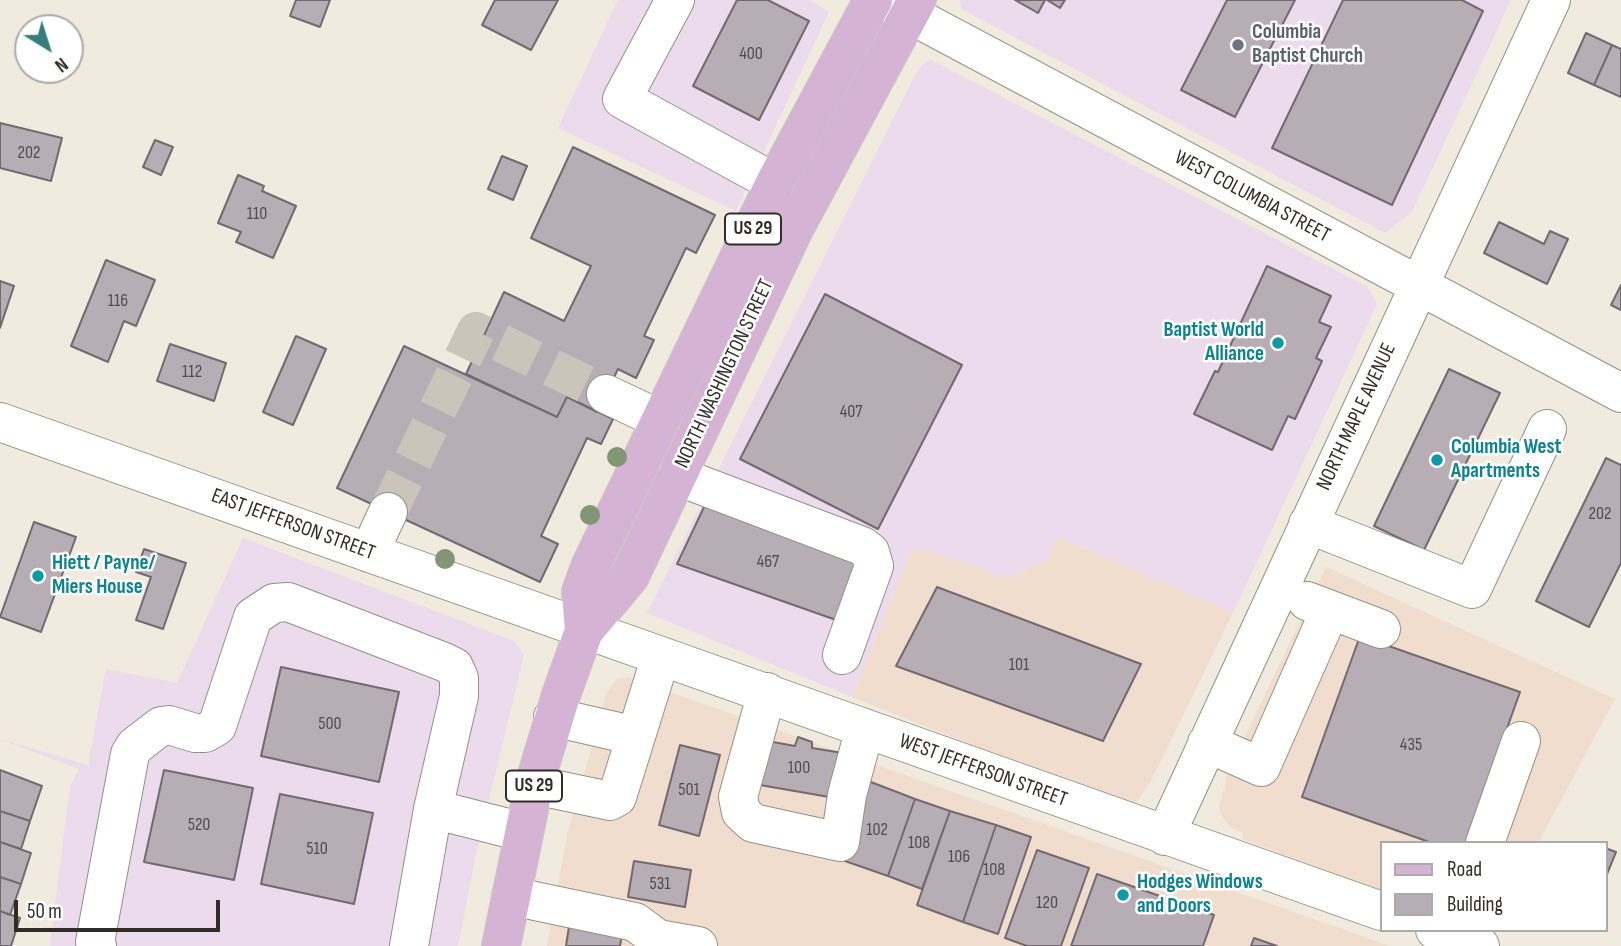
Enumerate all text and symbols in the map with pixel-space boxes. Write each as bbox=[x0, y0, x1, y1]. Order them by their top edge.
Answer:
north arrow bbox=[14, 14, 84, 84]
place label: Columbia Baptist Church bbox=[1252, 20, 1363, 70]
marker: Columbia Baptist Church bbox=[1230, 37, 1246, 53]
house number: 400 bbox=[739, 43, 763, 65]
text: N bbox=[50, 52, 72, 77]
house number: 202 bbox=[18, 142, 40, 164]
street label: WEST COLUMBIA STREET bbox=[1170, 145, 1334, 249]
house number: 110 bbox=[247, 203, 267, 225]
road number: US 29 bbox=[725, 214, 781, 244]
street label: NORTH WASHINGTON STREET bbox=[670, 276, 780, 472]
house number: 116 bbox=[108, 290, 128, 312]
place label: Baptist World Alliance bbox=[1164, 318, 1264, 368]
marker: Baptist World Alliance bbox=[1270, 335, 1286, 351]
street label: NORTH MAPLE AVENUE bbox=[1312, 339, 1402, 495]
house number: 112 bbox=[182, 361, 202, 383]
house number: 407 bbox=[840, 401, 862, 423]
place label: Columbia West Apartments bbox=[1451, 435, 1562, 485]
marker: Columbia West Apartments bbox=[1429, 452, 1445, 468]
street label: EAST JEFFERSON STREET bbox=[208, 484, 378, 566]
house number: 202 bbox=[1589, 503, 1611, 525]
place label: Hiett / Payne/ Miers House bbox=[52, 551, 155, 601]
house number: 467 bbox=[757, 551, 779, 573]
marker: Hiett / Payne/ Miers House bbox=[30, 568, 46, 584]
house number: 101 bbox=[1009, 654, 1029, 676]
house number: 500 bbox=[318, 713, 342, 735]
street label: WEST JEFFERSON STREET bbox=[895, 729, 1071, 813]
house number: 435 bbox=[1400, 734, 1422, 756]
house number: 100 bbox=[788, 757, 810, 779]
road number: US 29 bbox=[506, 771, 562, 802]
house number: 501 bbox=[678, 779, 700, 801]
house number: 520 bbox=[188, 814, 210, 836]
house number: 102 bbox=[866, 819, 888, 841]
house number: 108 bbox=[908, 832, 930, 854]
house number: 510 bbox=[306, 838, 328, 860]
legend bbox=[1380, 841, 1607, 932]
house number: 106 bbox=[948, 846, 970, 868]
text: Road bbox=[1447, 857, 1482, 882]
house number: 108 bbox=[983, 859, 1005, 881]
place label: Hodges Windows and Doors bbox=[1137, 870, 1263, 920]
house number: 531 bbox=[649, 873, 671, 895]
scale bar bbox=[18, 886, 224, 930]
marker: Hodges Windows and Doors bbox=[1115, 887, 1131, 903]
house number: 120 bbox=[1036, 892, 1058, 914]
text: Building bbox=[1447, 892, 1503, 917]
text: 50 m bbox=[27, 899, 62, 924]

